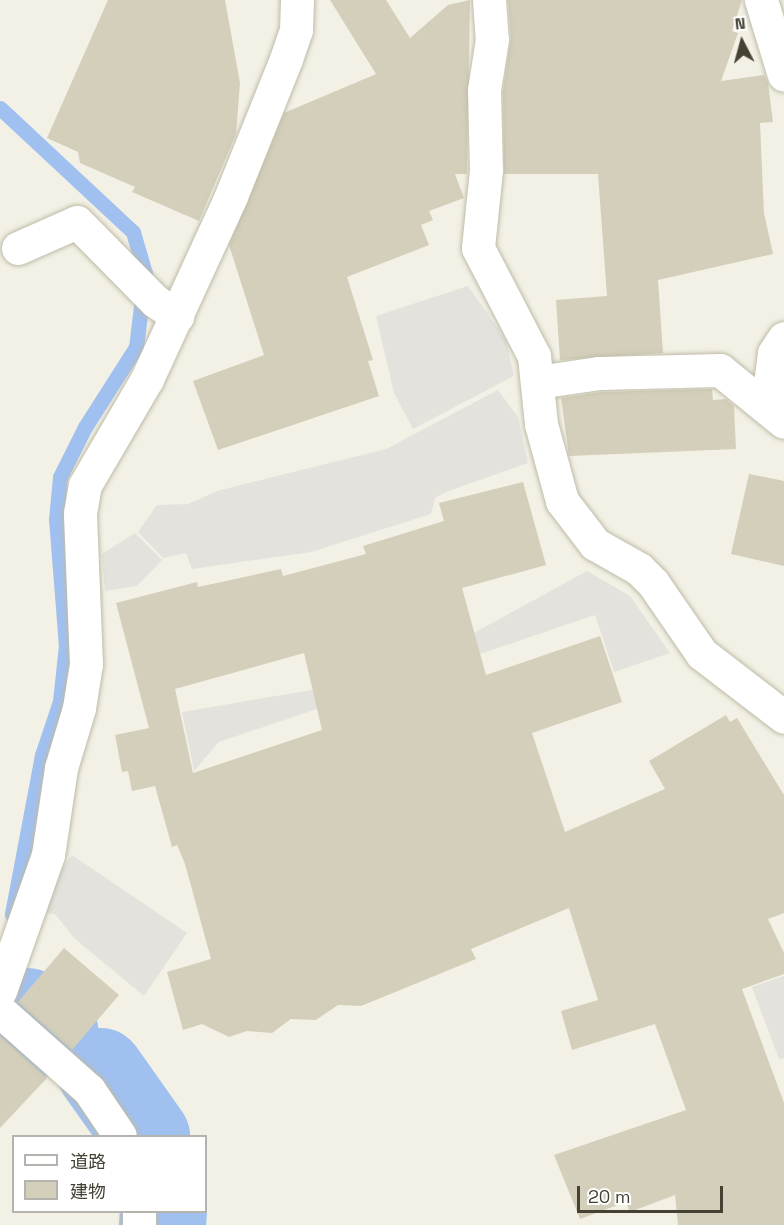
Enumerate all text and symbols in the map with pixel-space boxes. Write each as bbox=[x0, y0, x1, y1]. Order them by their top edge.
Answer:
north arrow bbox=[712, 12, 772, 72]
text: N bbox=[734, 13, 746, 35]
legend bbox=[12, 1135, 207, 1213]
text: 道路 bbox=[70, 1150, 106, 1173]
scale bar bbox=[580, 1174, 726, 1212]
text: 建物 bbox=[70, 1180, 106, 1203]
text: 20 m bbox=[588, 1185, 631, 1208]

